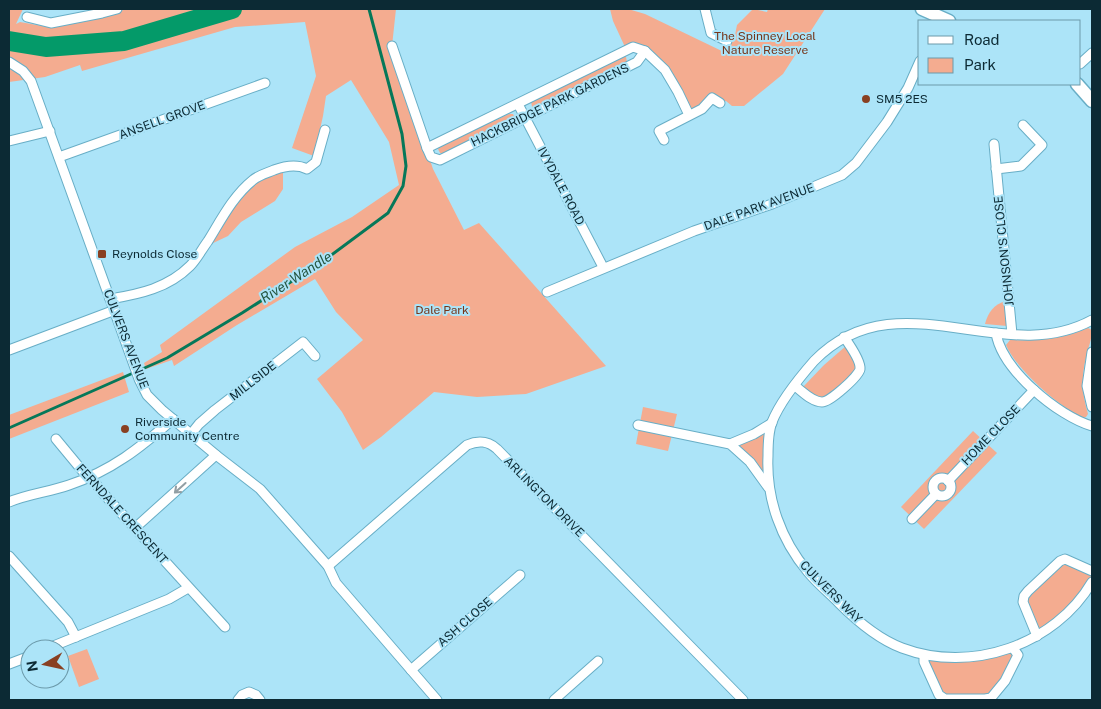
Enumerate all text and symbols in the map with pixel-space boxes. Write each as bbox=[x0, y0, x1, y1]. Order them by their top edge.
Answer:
legend bbox=[918, 20, 1081, 85]
park label: The Spinney Local Nature Reserve bbox=[714, 29, 816, 57]
text: Road bbox=[964, 31, 1000, 48]
text: Park bbox=[964, 56, 996, 73]
street label: HACKBRIDGE PARK GARDENS bbox=[469, 61, 631, 149]
place label: SM5 2ES bbox=[876, 92, 928, 106]
marker: SM5 2ES bbox=[860, 93, 872, 105]
street label: ANSELL GROVE bbox=[117, 98, 207, 142]
street label: IVYDALE ROAD bbox=[535, 145, 587, 227]
street label: DALE PARK AVENUE bbox=[702, 181, 816, 233]
street label: JOHNSON'S CLOSE bbox=[991, 195, 1017, 307]
place label: Reynolds Close bbox=[112, 247, 198, 261]
marker: Reynolds Close bbox=[96, 248, 108, 260]
water label: River Wandle bbox=[257, 248, 335, 306]
street label: CULVERS AVENUE bbox=[101, 288, 151, 390]
park label: Dale Park bbox=[415, 303, 469, 317]
street label: MILLSIDE bbox=[227, 358, 279, 404]
street label: HOME CLOSE bbox=[959, 402, 1023, 468]
place label: Riverside Community Centre bbox=[135, 415, 240, 443]
marker: Riverside Community Centre bbox=[119, 423, 131, 435]
street label: ARLINGTON DRIVE bbox=[501, 454, 587, 540]
street label: FERNDALE CRESCENT bbox=[74, 461, 170, 567]
one-way arrow bbox=[173, 482, 186, 494]
street label: CULVERS WAY bbox=[797, 558, 865, 626]
street label: ASH CLOSE bbox=[435, 595, 495, 649]
north arrow bbox=[20, 639, 70, 689]
text: N bbox=[23, 659, 41, 673]

